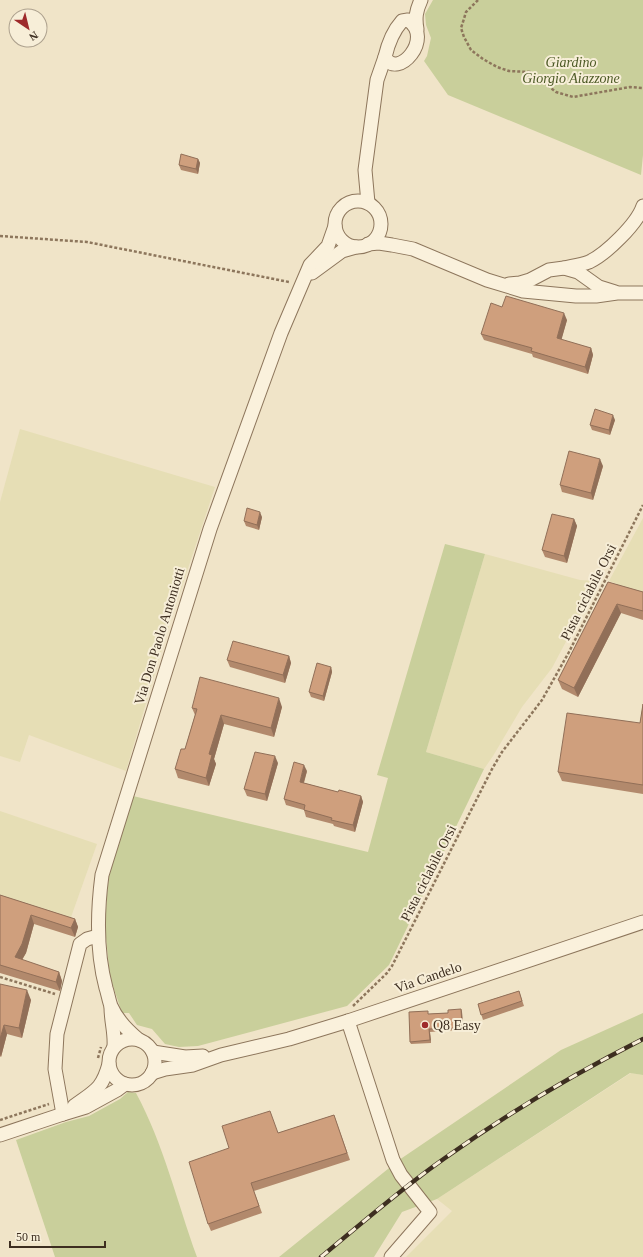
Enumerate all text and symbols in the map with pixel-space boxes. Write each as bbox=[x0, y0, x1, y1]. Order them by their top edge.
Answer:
north arrow bbox=[8, 8, 48, 48]
text: N bbox=[27, 29, 40, 43]
park label: Giardino Giorgio Aiazzone bbox=[522, 55, 620, 86]
street label: Pista ciclabile Orsi bbox=[558, 542, 619, 643]
street label: Via Don Paolo Antoniotti bbox=[131, 566, 188, 707]
street label: Pista ciclabile Orsi bbox=[398, 823, 459, 924]
street label: Via Candelo bbox=[393, 959, 463, 996]
place label: Q8 Easy bbox=[433, 1018, 481, 1033]
marker: Q8 Easy bbox=[420, 1020, 430, 1030]
scale bar bbox=[10, 1223, 105, 1249]
text: 50 m bbox=[16, 1230, 41, 1244]

